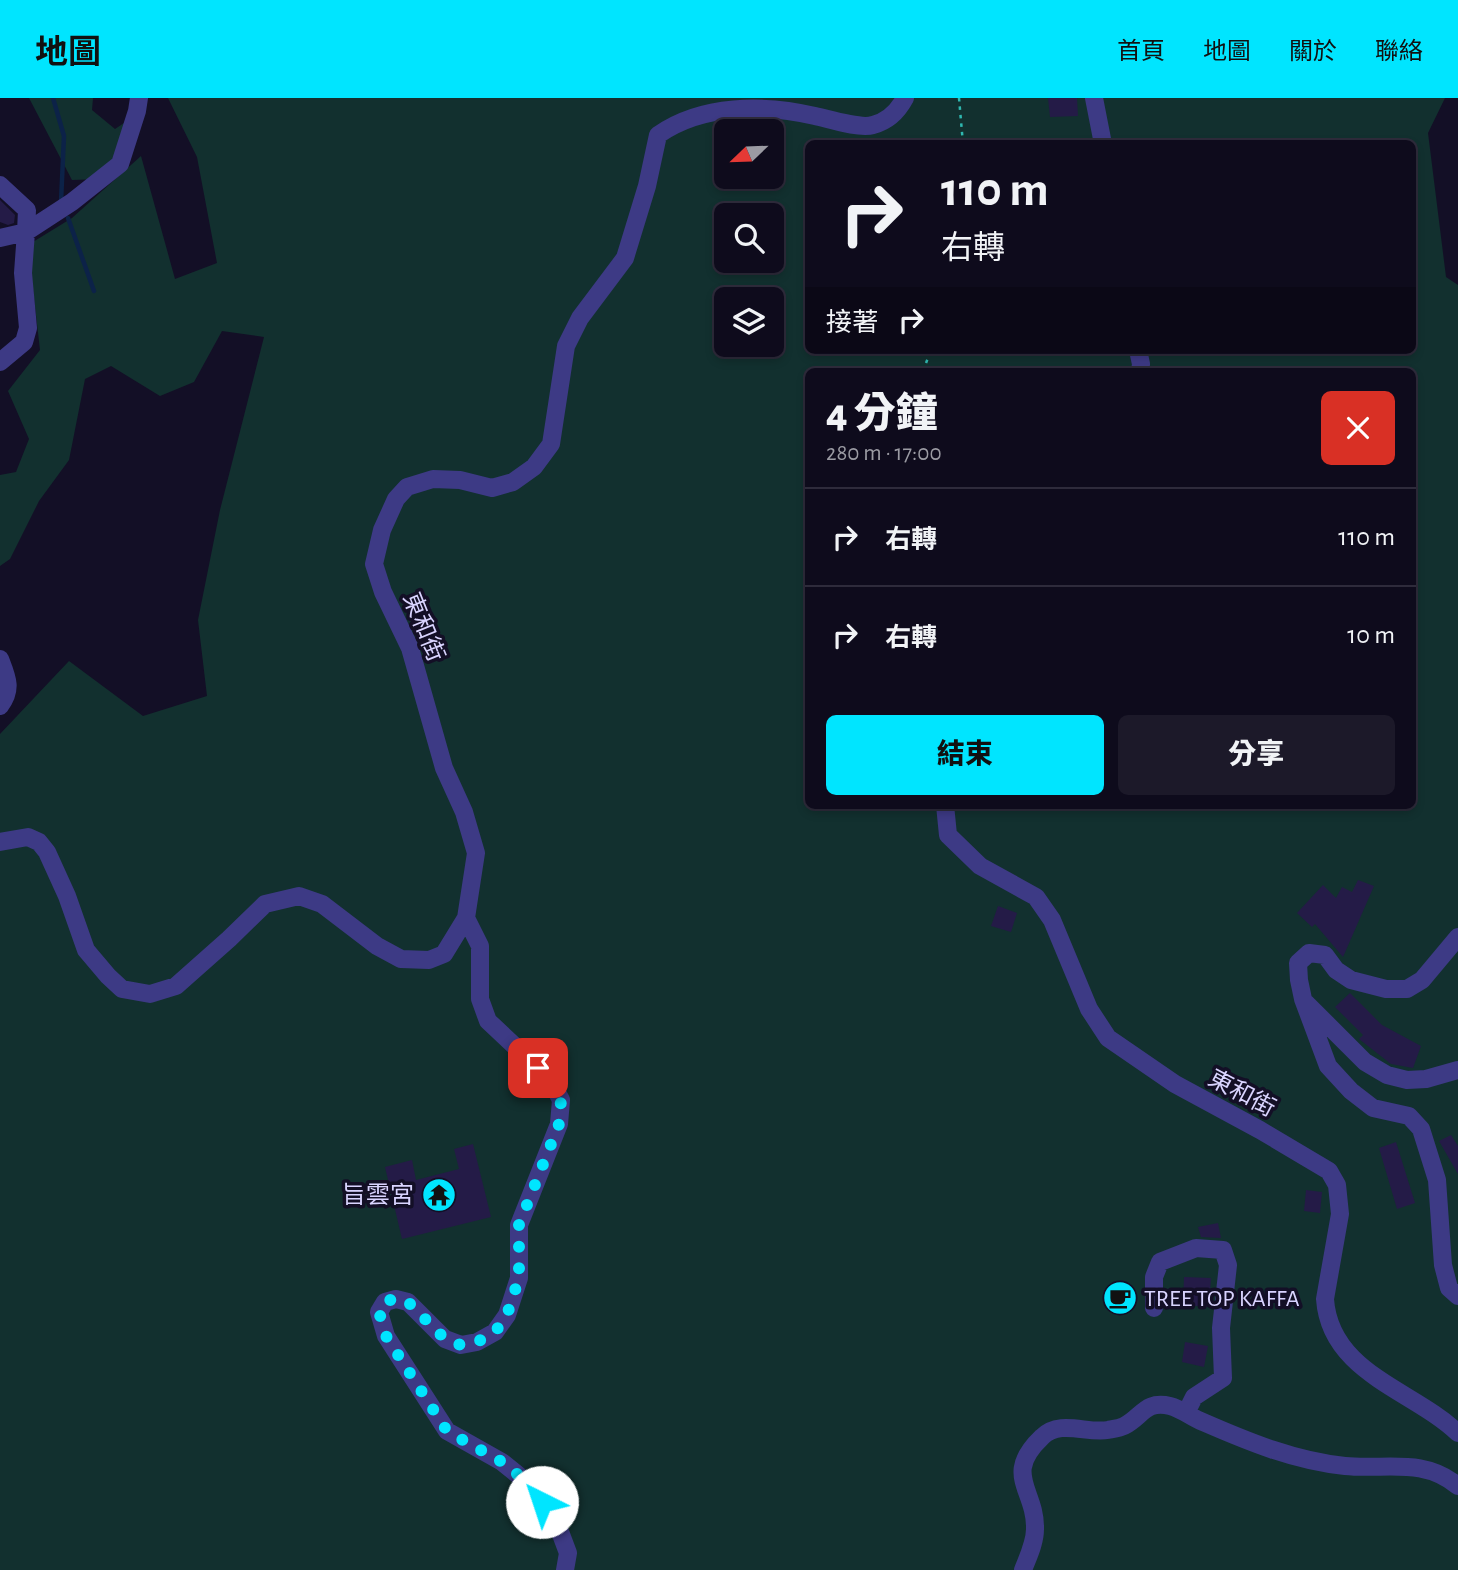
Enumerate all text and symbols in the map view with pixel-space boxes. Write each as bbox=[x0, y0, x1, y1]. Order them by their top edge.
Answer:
text: 地圖 bbox=[35, 37, 101, 70]
text: 首頁 bbox=[1117, 40, 1165, 64]
text: 地圖 bbox=[1203, 40, 1251, 64]
text: 關於 bbox=[1289, 40, 1337, 64]
text: 聯絡 bbox=[1375, 40, 1423, 64]
north arrow bbox=[714, 119, 784, 189]
map controls bbox=[714, 119, 784, 357]
text: 110 m bbox=[941, 166, 1049, 215]
icon: right bbox=[826, 168, 917, 259]
button: search bbox=[714, 203, 784, 273]
text: 右轉 bbox=[941, 232, 1005, 264]
button: layers bbox=[714, 287, 784, 357]
icon: right bbox=[892, 301, 930, 339]
text: 接著 bbox=[826, 310, 878, 336]
button: close bbox=[1321, 391, 1395, 465]
text: 4 分鐘 bbox=[826, 393, 938, 435]
text: 280 m · 17:00 bbox=[826, 442, 942, 465]
icon: right bbox=[826, 518, 864, 556]
text: 110 m bbox=[1338, 524, 1395, 550]
text: 右轉 bbox=[885, 527, 937, 553]
street label: 東和街 bbox=[398, 589, 450, 665]
icon: right bbox=[826, 616, 864, 654]
text: 10 m bbox=[1347, 622, 1395, 648]
text: 右轉 bbox=[885, 625, 937, 651]
button: 結束 bbox=[826, 715, 1104, 795]
button: 分享 bbox=[1118, 715, 1395, 795]
pin bbox=[508, 1038, 568, 1098]
icon: arrive bbox=[519, 1049, 557, 1087]
street label: 東和街 bbox=[1204, 1065, 1280, 1121]
temple icon: 旨雲宮 bbox=[420, 1176, 458, 1214]
place label: 旨雲宮 bbox=[342, 1182, 414, 1208]
cafe icon: TREE TOP KAFFA bbox=[1101, 1279, 1139, 1317]
place label: TREE TOP KAFFA bbox=[1144, 1287, 1300, 1311]
position arrow bbox=[505, 1465, 579, 1539]

